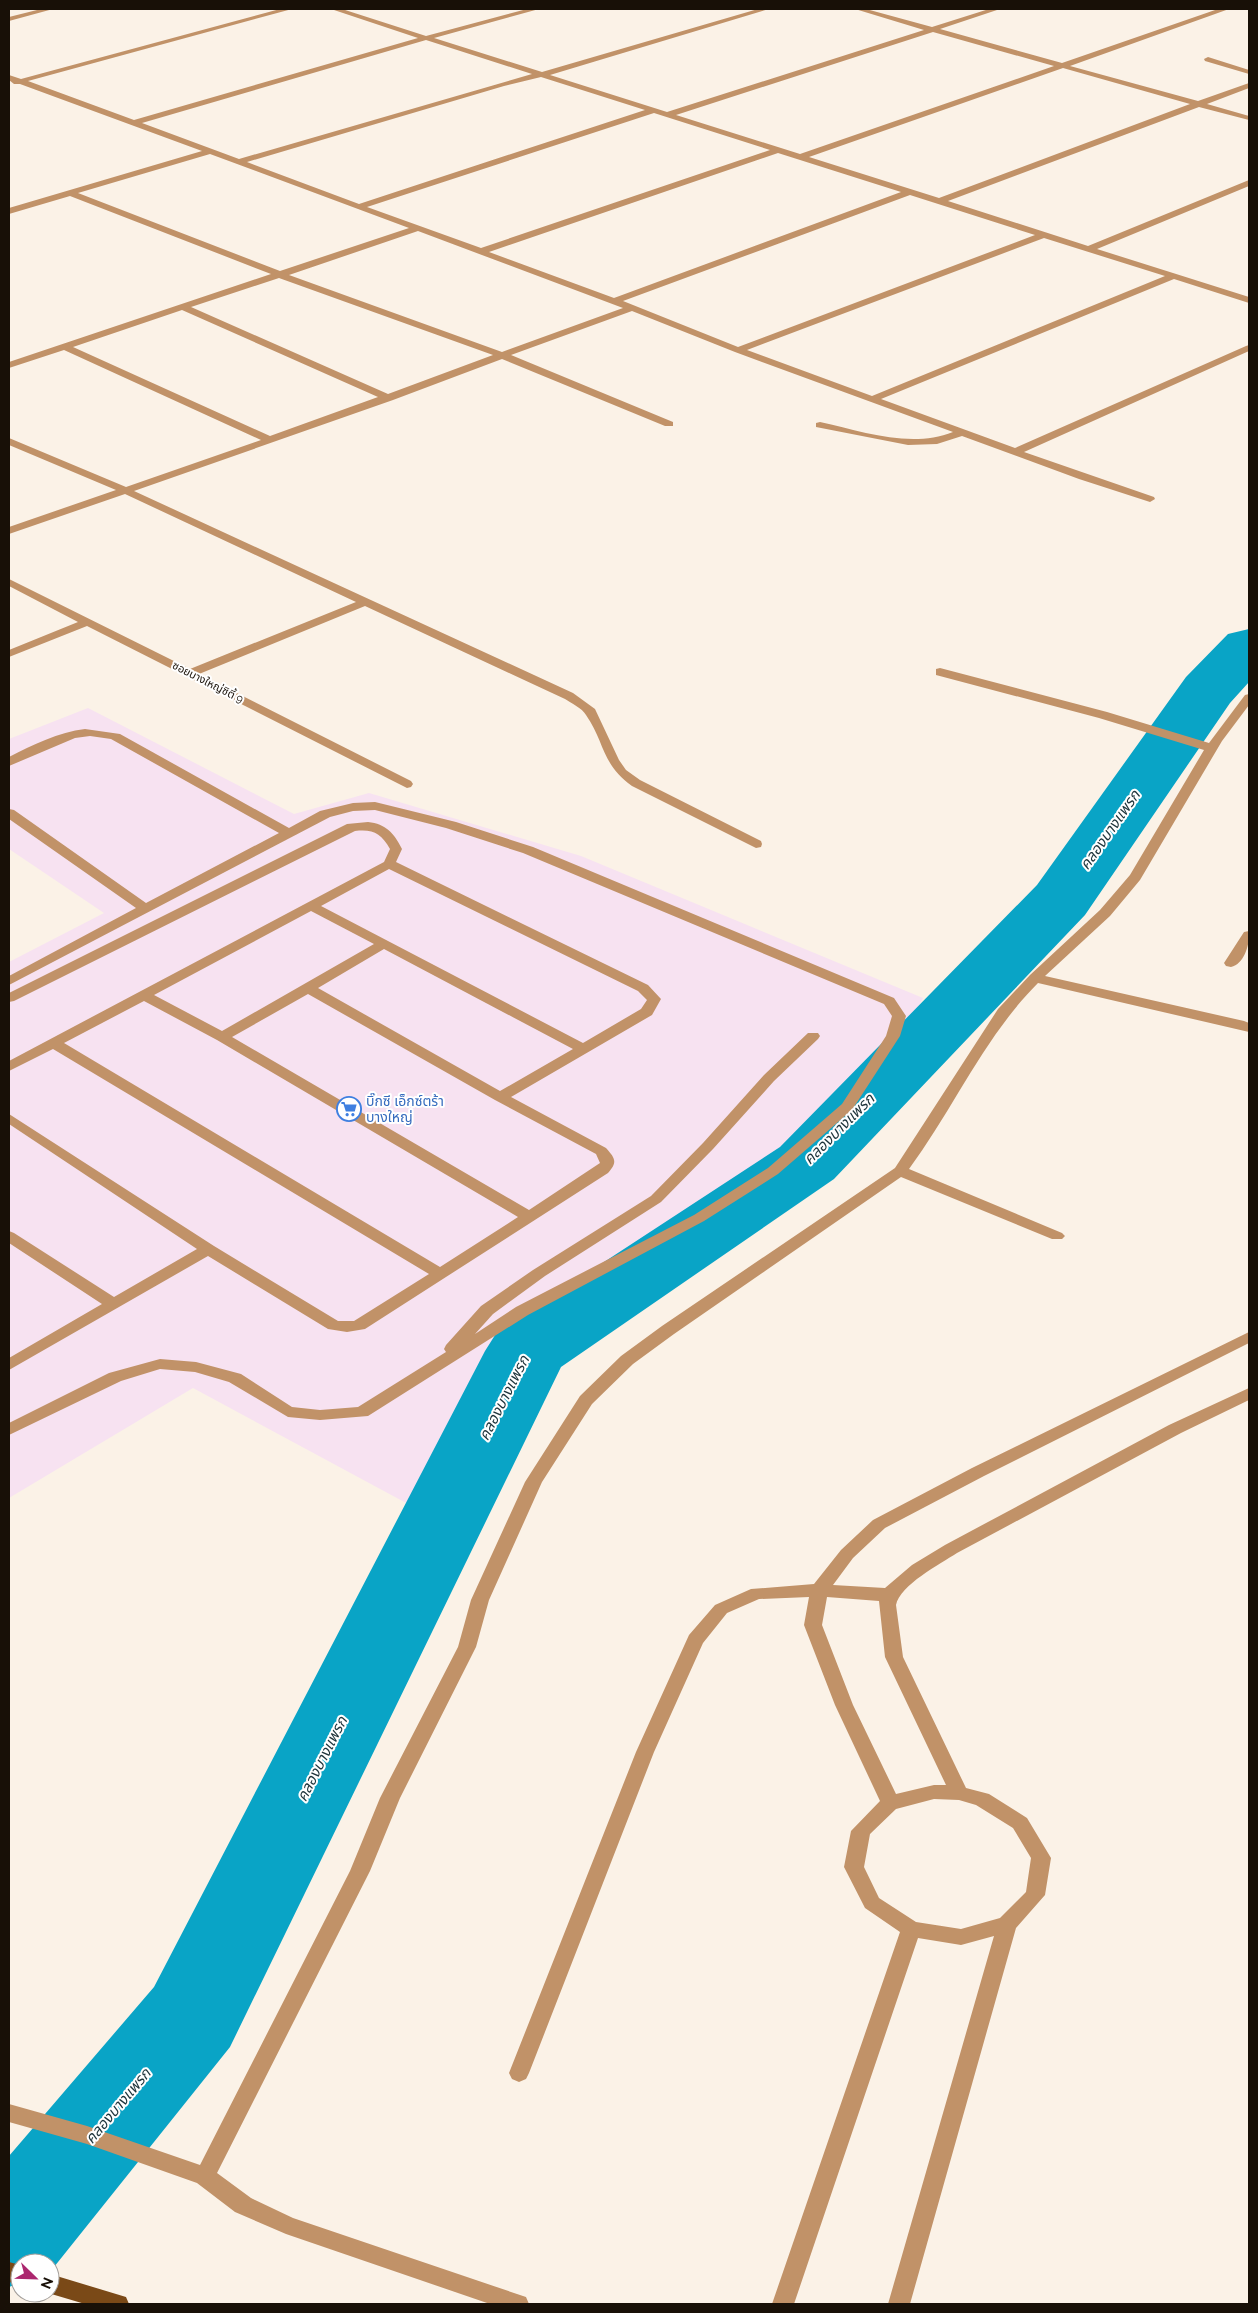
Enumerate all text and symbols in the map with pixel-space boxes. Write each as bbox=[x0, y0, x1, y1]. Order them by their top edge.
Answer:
street label: ซอยบางใหญ่ซิตี้ 9 bbox=[170, 657, 246, 706]
water label: คลองบางแพรก bbox=[1076, 786, 1145, 873]
water label: คลองบางแพรก bbox=[800, 1089, 879, 1168]
place label: บิ๊กซี เอ็กซ์ตร้า บางใหญ่ bbox=[366, 1092, 444, 1125]
supermarket icon: บิ๊กซี เอ็กซ์ตร้า บางใหญ่ bbox=[336, 1096, 362, 1122]
water label: คลองบางแพรก bbox=[475, 1352, 533, 1443]
water label: คลองบางแพรก bbox=[293, 1713, 351, 1804]
water label: คลองบางแพรก bbox=[81, 2064, 155, 2147]
north arrow bbox=[10, 2253, 60, 2303]
text: N bbox=[38, 2275, 56, 2291]

